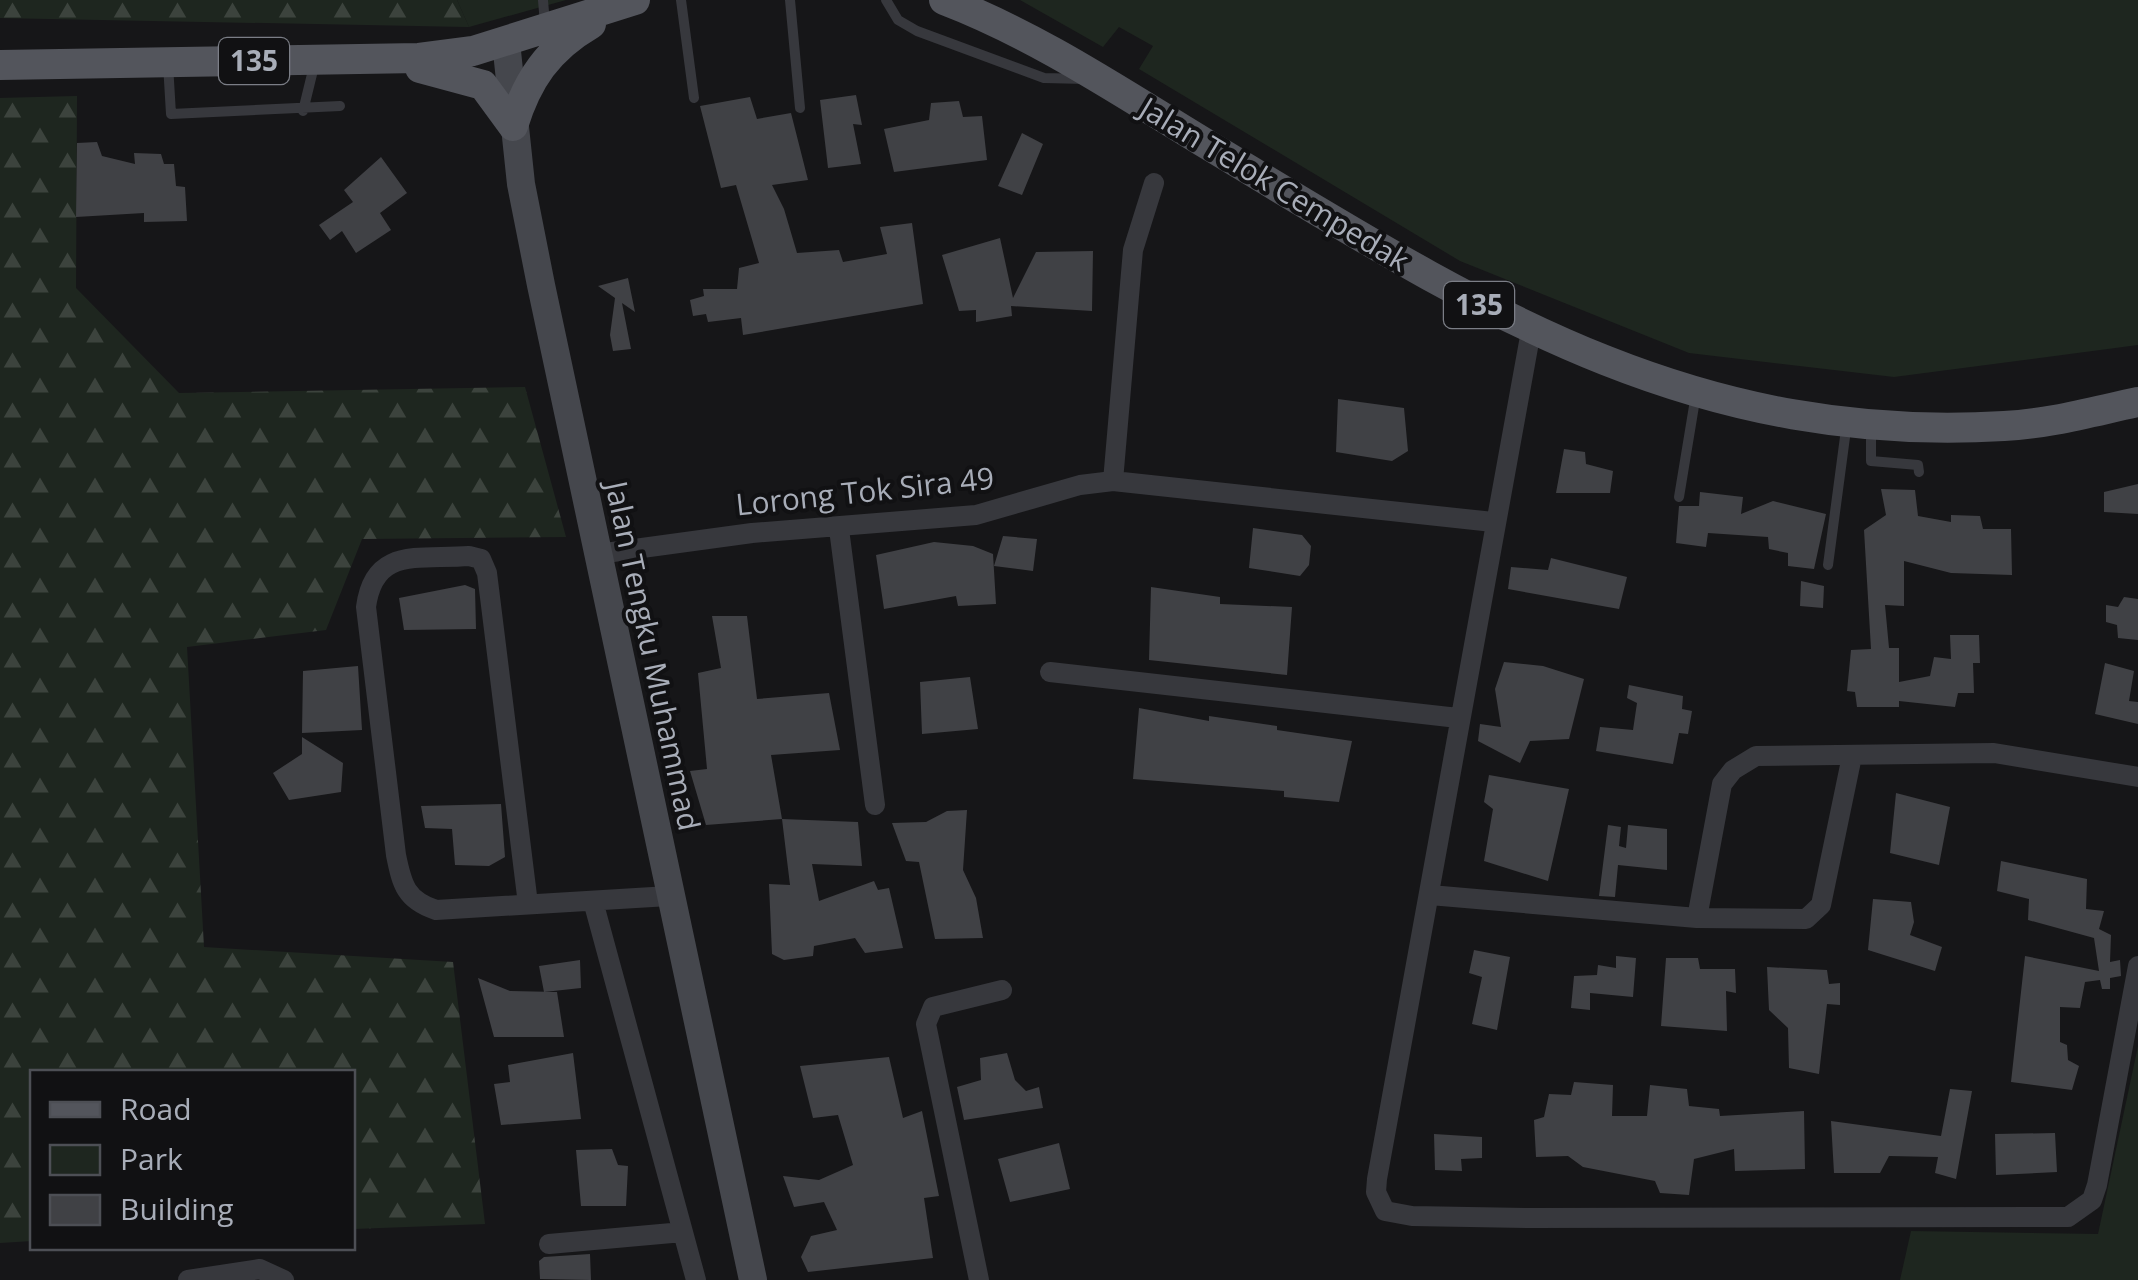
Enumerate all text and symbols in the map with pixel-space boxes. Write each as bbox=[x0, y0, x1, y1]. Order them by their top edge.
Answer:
road number: 135 bbox=[219, 38, 289, 84]
street label: Jalan Telok Cempedak bbox=[1130, 85, 1417, 281]
road number: 135 bbox=[1444, 282, 1514, 328]
street label: Lorong Tok Sira 49 bbox=[734, 457, 996, 524]
street label: Jalan Tengku Muhammad bbox=[596, 474, 711, 834]
legend bbox=[30, 1070, 355, 1250]
text: Road bbox=[120, 1088, 192, 1129]
text: Park bbox=[120, 1138, 183, 1179]
text: Building bbox=[120, 1188, 234, 1229]

